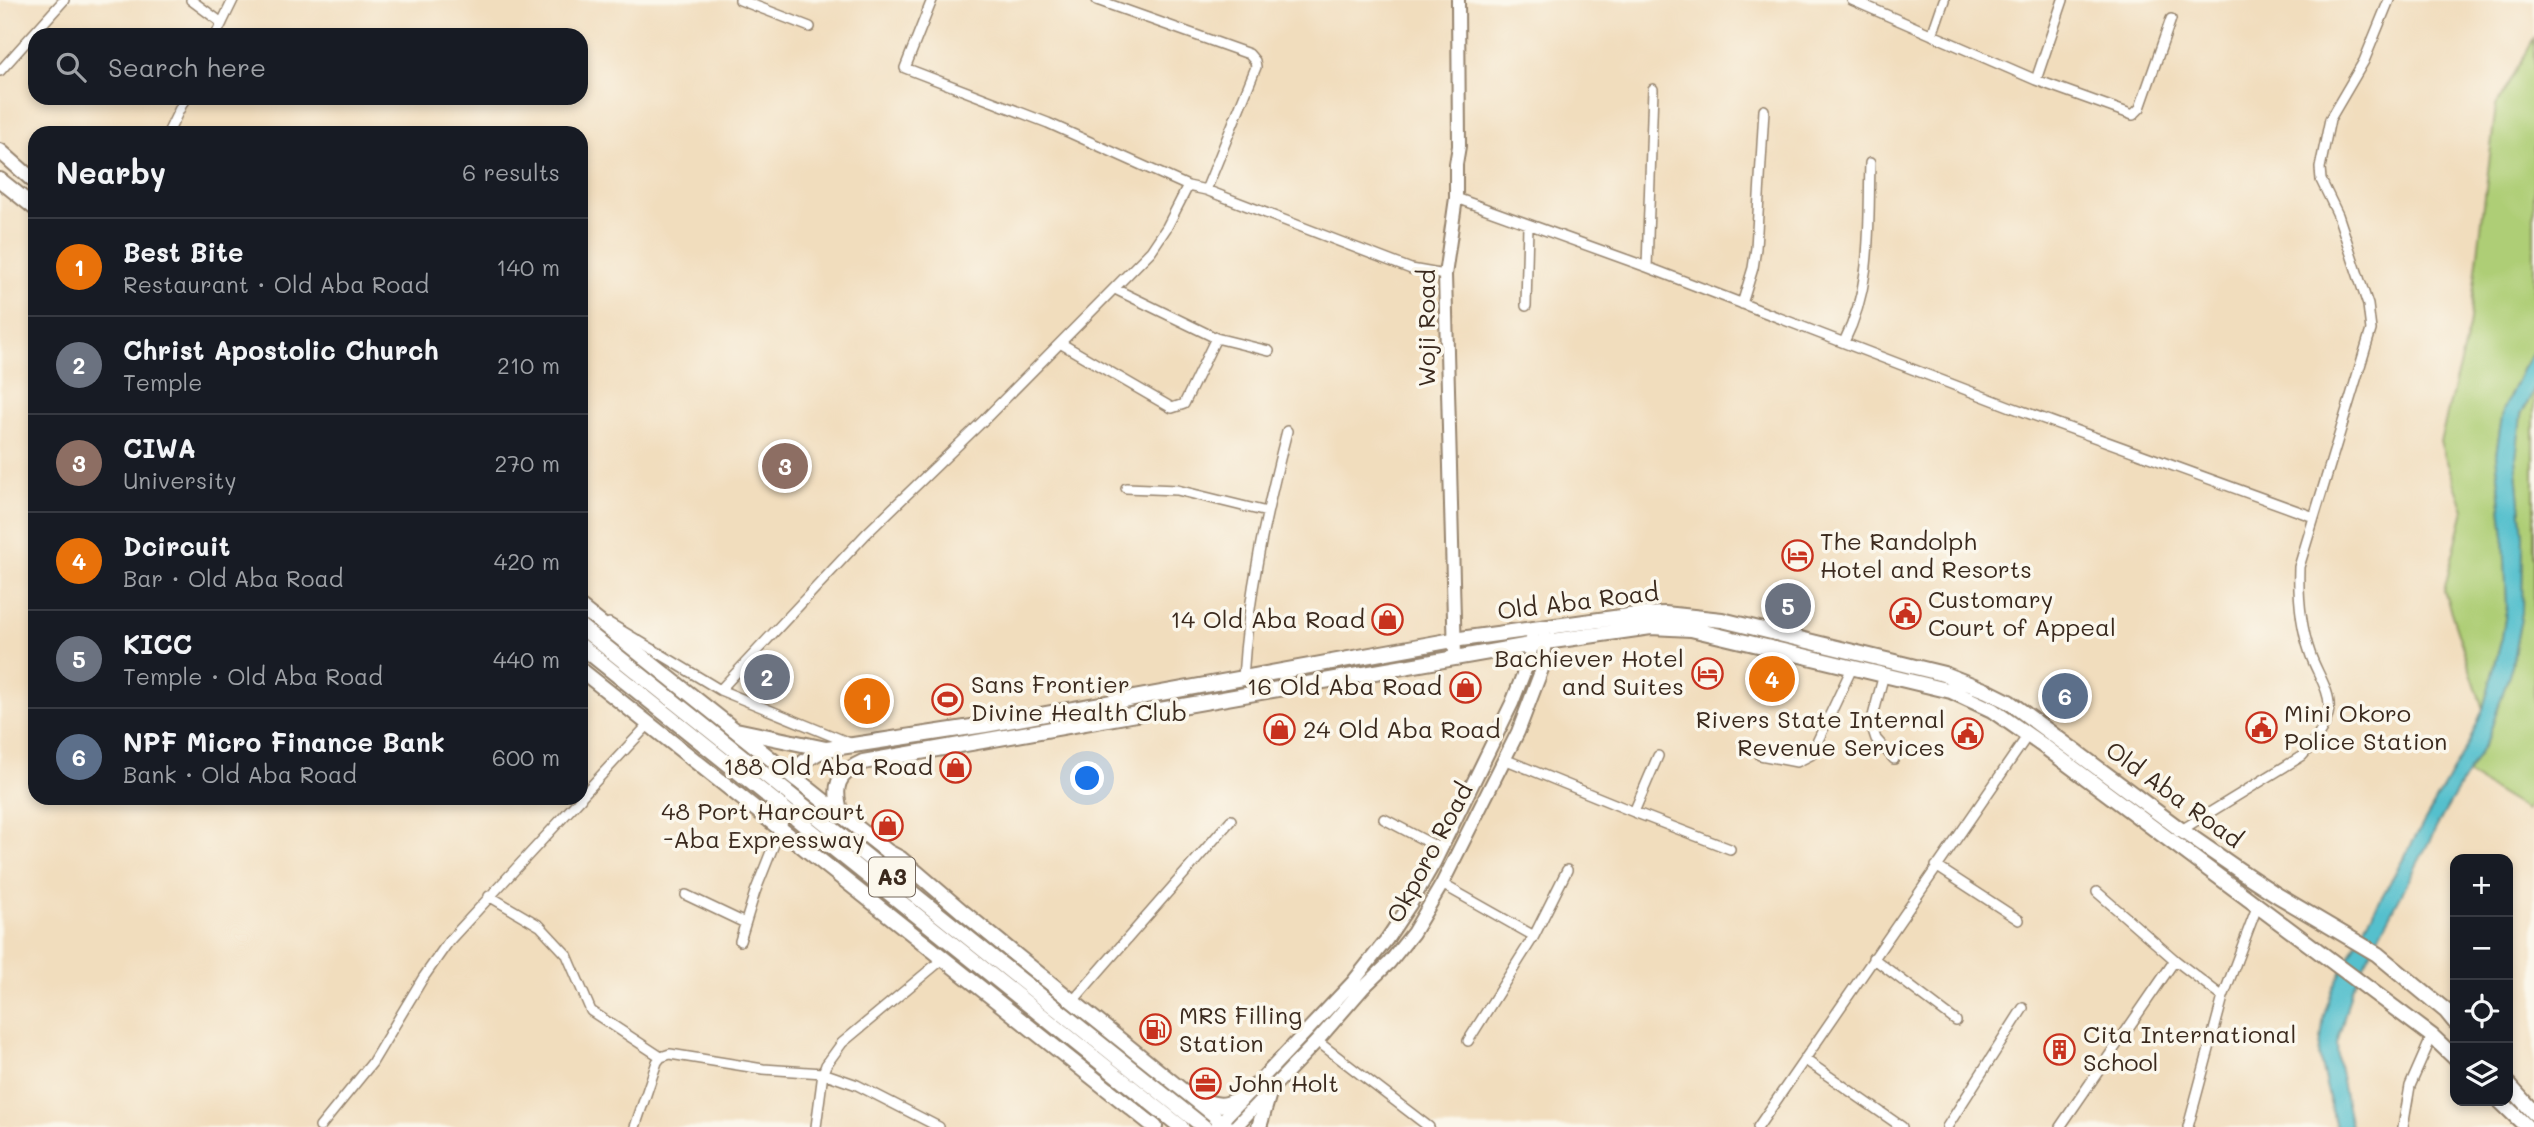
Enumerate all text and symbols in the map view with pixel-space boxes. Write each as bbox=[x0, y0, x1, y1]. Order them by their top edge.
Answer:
search box bbox=[28, 28, 588, 105]
icon: search bbox=[52, 48, 90, 86]
text: Search here bbox=[108, 50, 266, 84]
text: Nearby bbox=[56, 152, 166, 192]
text: 6 results bbox=[462, 157, 560, 187]
text: Best Bite bbox=[123, 235, 243, 269]
text: 1 bbox=[74, 252, 84, 282]
text: 140 m bbox=[496, 252, 560, 282]
text: Restaurant · Old Aba Road bbox=[123, 269, 429, 299]
street label: Woji Road bbox=[1410, 269, 1441, 387]
text: Christ Apostolic Church bbox=[123, 333, 439, 367]
text: 2 bbox=[73, 350, 85, 380]
text: 210 m bbox=[497, 350, 560, 380]
text: Temple bbox=[123, 367, 203, 397]
text: CIWA bbox=[123, 431, 196, 465]
pin: 3 bbox=[762, 440, 808, 492]
text: 3 bbox=[72, 448, 86, 478]
text: 270 m bbox=[495, 448, 560, 478]
text: University bbox=[123, 465, 236, 495]
place label: The Randolph Hotel and Resorts bbox=[1820, 525, 2032, 584]
text: Dcircuit bbox=[123, 529, 230, 563]
hotel icon: The Randolph Hotel and Resorts bbox=[1780, 539, 1814, 573]
text: 4 bbox=[72, 546, 86, 576]
text: 420 m bbox=[494, 546, 560, 576]
text: Bar · Old Aba Road bbox=[123, 563, 343, 593]
street label: Old Aba Road bbox=[1495, 575, 1660, 626]
pin: 5 bbox=[1765, 580, 1811, 632]
place label: Customary Court of Appeal bbox=[1928, 583, 2116, 642]
public building icon: Customary Court of Appeal bbox=[1888, 597, 1922, 631]
place label: 14 Old Aba Road bbox=[1170, 603, 1365, 634]
shop icon: 14 Old Aba Road bbox=[1371, 603, 1405, 637]
text: KICC bbox=[123, 627, 192, 661]
place label: Bachiever Hotel and Suites bbox=[1494, 642, 1684, 701]
text: 5 bbox=[72, 644, 86, 674]
text: 440 m bbox=[493, 644, 560, 674]
pin: 2 bbox=[744, 651, 790, 703]
pin: 4 bbox=[1749, 653, 1795, 705]
hotel icon: Bachiever Hotel and Suites bbox=[1690, 656, 1724, 690]
text: Temple · Old Aba Road bbox=[123, 661, 383, 691]
place label: Sans Frontier Divine Health Club bbox=[971, 668, 1187, 727]
place label: 16 Old Aba Road bbox=[1247, 670, 1442, 701]
shop icon: 16 Old Aba Road bbox=[1448, 670, 1482, 704]
pin: 6 bbox=[2042, 670, 2088, 722]
pin: 1 bbox=[844, 675, 890, 727]
sports icon: Sans Frontier Divine Health Club bbox=[931, 682, 965, 716]
place label: Mini Okoro Police Station bbox=[2284, 697, 2447, 756]
place label: Rivers State Internal Revenue Services bbox=[1696, 703, 1945, 762]
public building icon: Mini Okoro Police Station bbox=[2244, 711, 2278, 745]
shop icon: 24 Old Aba Road bbox=[1263, 713, 1297, 747]
place label: 24 Old Aba Road bbox=[1303, 713, 1500, 744]
public building icon: Rivers State Internal Revenue Services bbox=[1951, 717, 1985, 751]
text: NPF Micro Finance Bank bbox=[123, 725, 445, 759]
street label: Old Aba Road bbox=[2100, 734, 2250, 854]
text: 6 bbox=[72, 742, 86, 772]
text: 600 m bbox=[492, 742, 560, 772]
place label: 188 Old Aba Road bbox=[723, 750, 933, 781]
shop icon: 188 Old Aba Road bbox=[939, 750, 973, 784]
text: Bank · Old Aba Road bbox=[123, 759, 357, 789]
your location bbox=[1070, 761, 1104, 795]
street label: Okporo Road bbox=[1379, 777, 1479, 928]
place label: 48 Port Harcourt -Aba Expressway bbox=[661, 795, 865, 854]
shop icon: 48 Port Harcourt -Aba Expressway bbox=[871, 809, 905, 843]
map controls bbox=[2450, 854, 2513, 1106]
button: + bbox=[2450, 854, 2513, 917]
road number: A3 bbox=[869, 858, 915, 897]
button: − bbox=[2450, 917, 2513, 980]
button: locate bbox=[2450, 980, 2513, 1043]
place label: MRS Filling Station bbox=[1179, 999, 1302, 1058]
fuel station icon: MRS Filling Station bbox=[1139, 1013, 1173, 1047]
place label: Cita International School bbox=[2083, 1018, 2297, 1077]
building icon: Cita International School bbox=[2043, 1032, 2077, 1066]
button: layers bbox=[2450, 1043, 2513, 1106]
office icon: John Holt bbox=[1189, 1067, 1223, 1101]
place label: John Holt bbox=[1229, 1067, 1339, 1098]

